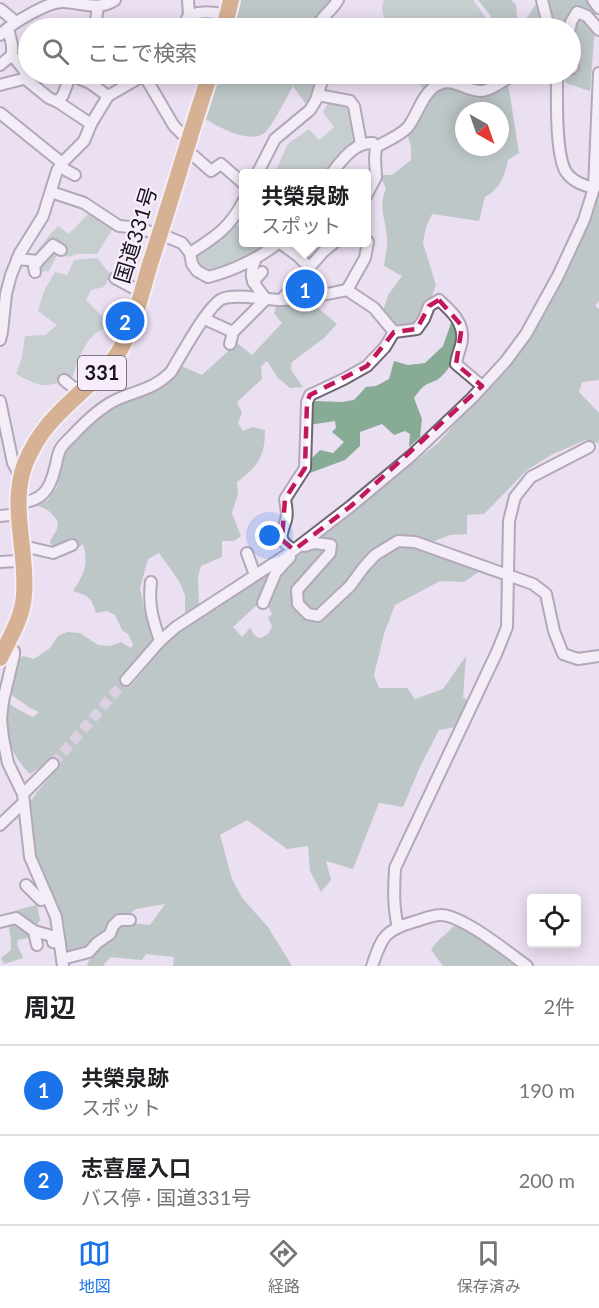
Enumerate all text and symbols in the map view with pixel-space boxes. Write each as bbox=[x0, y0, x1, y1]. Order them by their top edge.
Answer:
search box bbox=[18, 18, 581, 84]
icon: search bbox=[39, 35, 72, 68]
text: ここで検索 bbox=[87, 39, 197, 66]
north arrow bbox=[455, 102, 509, 156]
popup bbox=[239, 169, 371, 247]
text: 共榮泉跡 bbox=[261, 182, 349, 209]
street label: 国道331号 bbox=[108, 183, 161, 286]
text: スポット bbox=[261, 213, 341, 237]
pin: 1 bbox=[286, 266, 324, 312]
pin: 2 bbox=[106, 298, 144, 344]
road number: 331 bbox=[78, 356, 126, 390]
your location bbox=[255, 521, 284, 550]
map controls bbox=[527, 894, 581, 948]
button: locate bbox=[527, 894, 581, 948]
text: 周辺 bbox=[24, 991, 76, 1023]
text: 2件 bbox=[543, 994, 575, 1018]
text: 共榮泉跡 bbox=[81, 1064, 169, 1091]
text: 1 bbox=[38, 1078, 49, 1102]
text: 190 m bbox=[519, 1078, 575, 1102]
text: スポット bbox=[81, 1095, 161, 1119]
text: 志喜屋入口 bbox=[81, 1154, 191, 1181]
text: 2 bbox=[38, 1168, 49, 1192]
text: 200 m bbox=[519, 1168, 575, 1192]
text: バス停 · 国道331号 bbox=[81, 1185, 251, 1209]
tab: 地図 bbox=[78, 1237, 111, 1297]
tab: 経路 bbox=[267, 1237, 300, 1297]
tab: 保存済み bbox=[457, 1237, 521, 1297]

